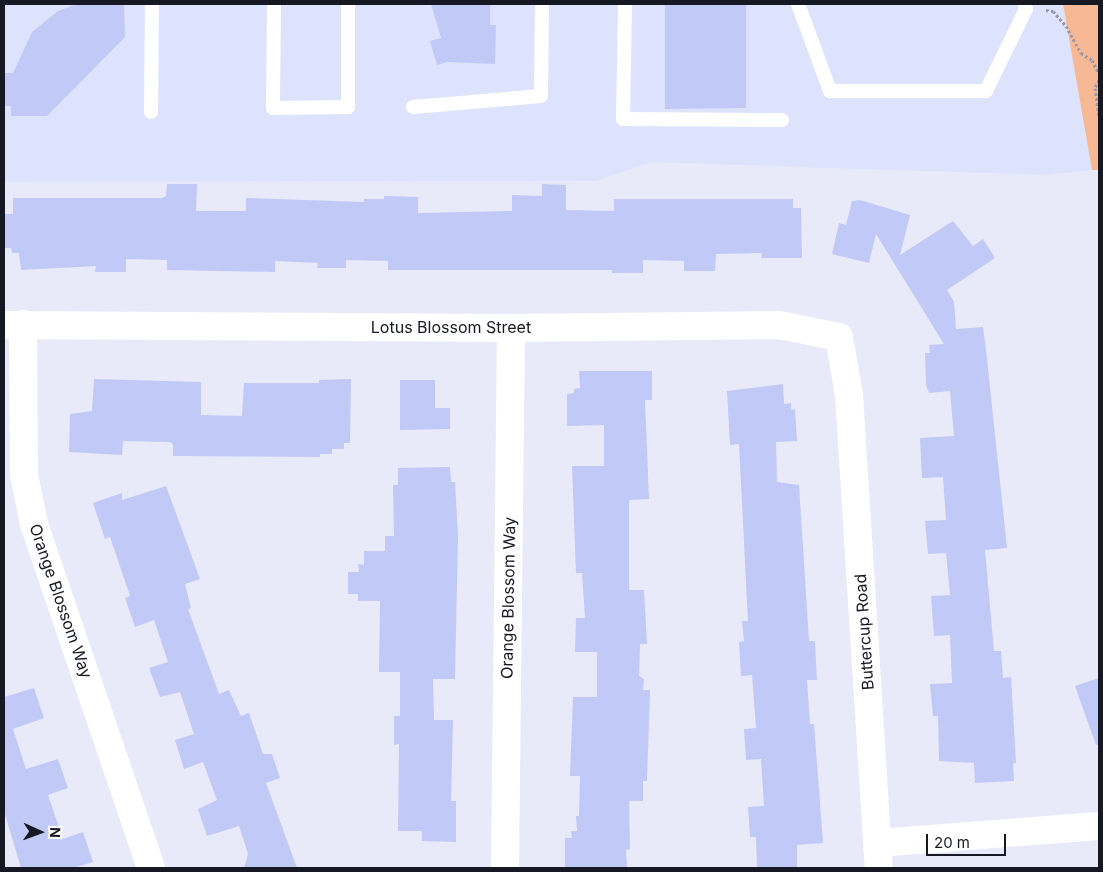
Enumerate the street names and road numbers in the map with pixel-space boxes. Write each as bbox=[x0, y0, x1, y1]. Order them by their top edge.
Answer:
street label: Lotus Blossom Street bbox=[371, 317, 531, 337]
street label: Orange Blossom Way bbox=[497, 517, 519, 679]
street label: Orange Blossom Way bbox=[26, 521, 96, 681]
street label: Buttercup Road bbox=[850, 573, 878, 691]

